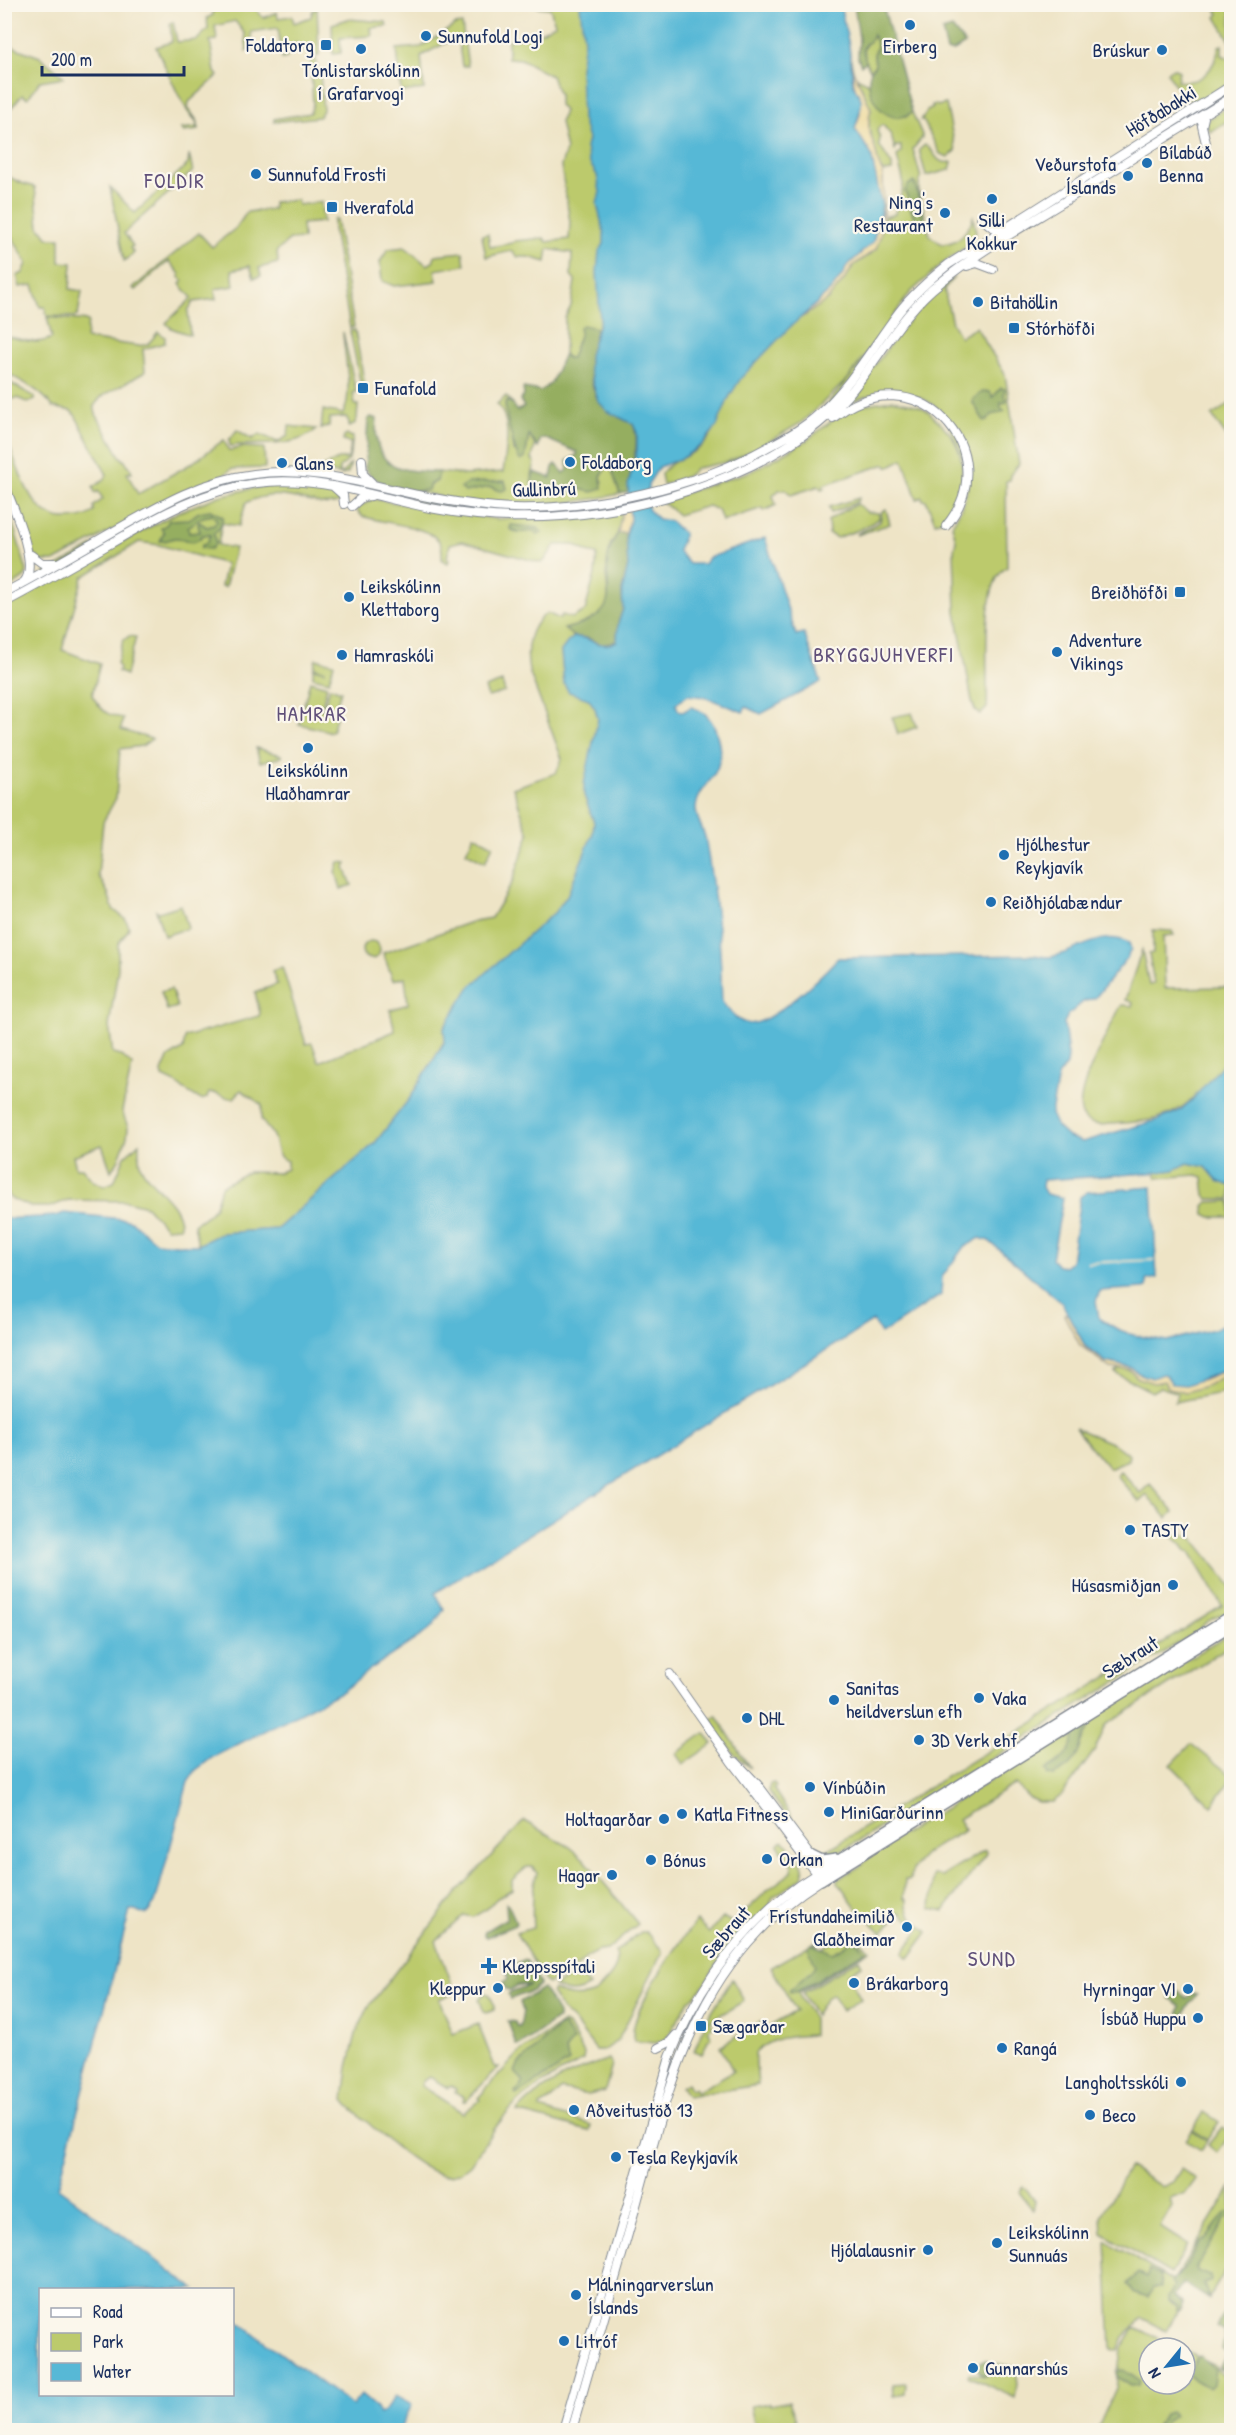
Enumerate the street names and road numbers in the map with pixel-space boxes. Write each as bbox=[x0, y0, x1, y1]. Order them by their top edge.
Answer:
street label: Höfðabakki bbox=[1120, 78, 1201, 143]
street label: Gullinbrú bbox=[512, 474, 576, 503]
street label: Sæbraut bbox=[1097, 1628, 1164, 1684]
street label: Sæbraut bbox=[695, 1899, 757, 1964]

